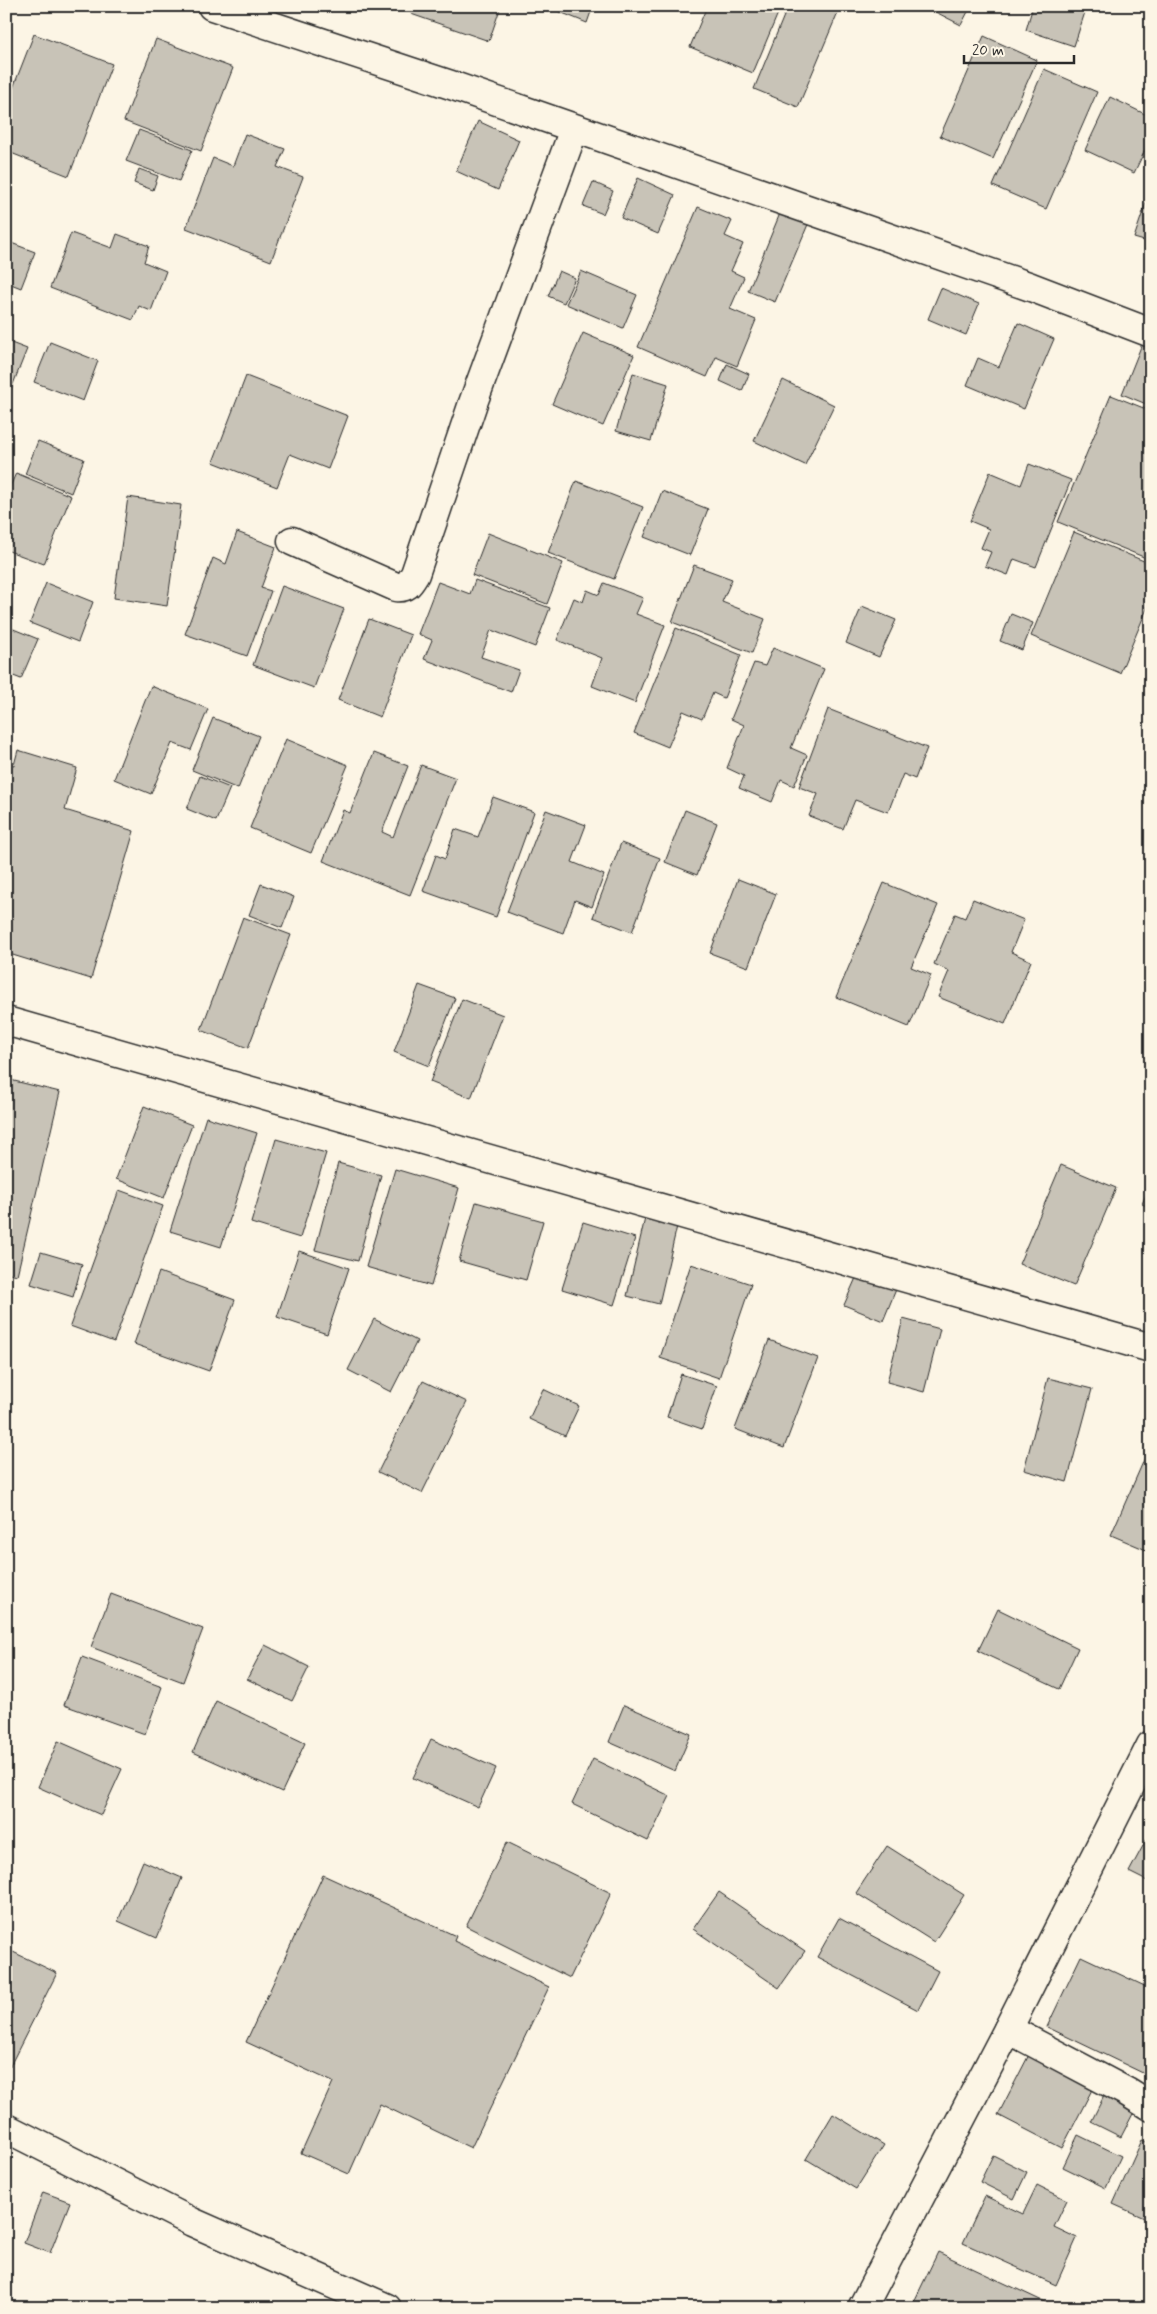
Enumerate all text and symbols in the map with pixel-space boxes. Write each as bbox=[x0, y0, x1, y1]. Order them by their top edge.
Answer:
scale bar bbox=[964, 32, 1074, 64]
text: 20 m bbox=[972, 41, 1004, 61]

